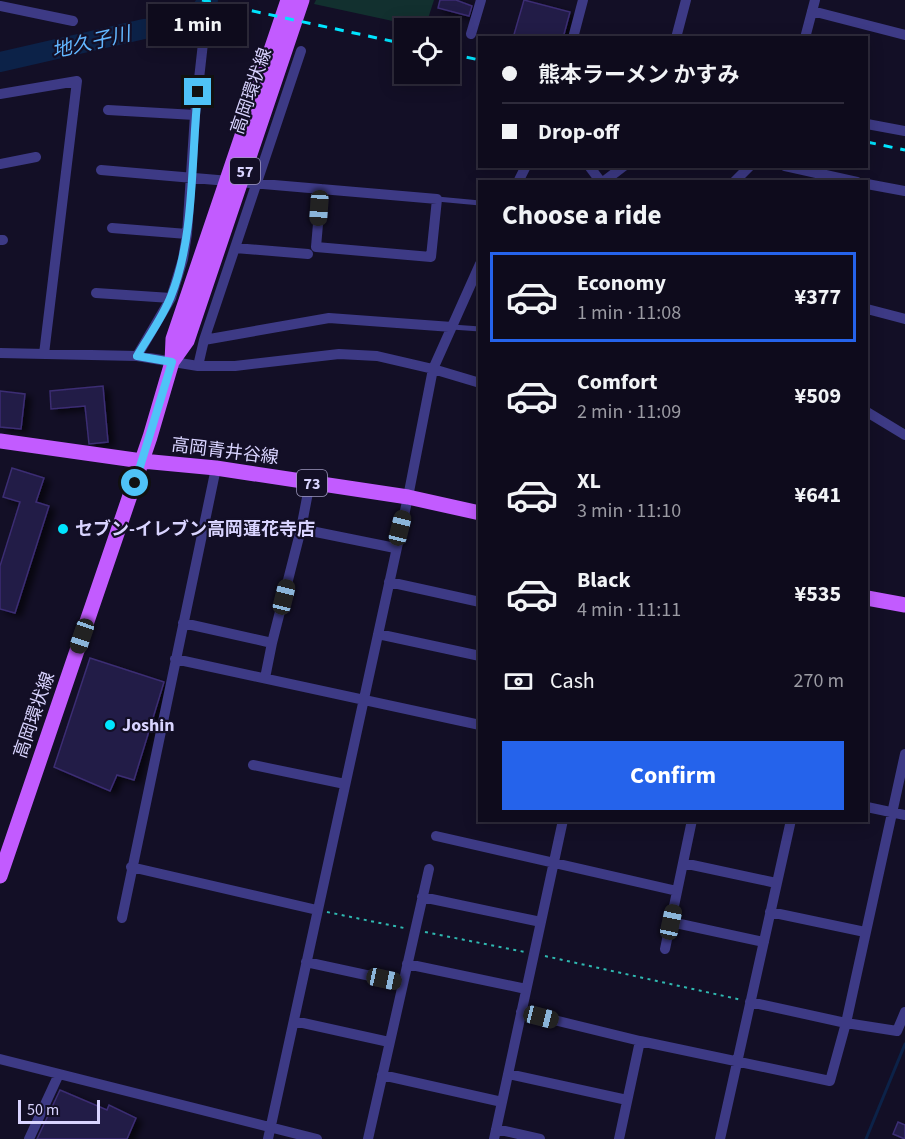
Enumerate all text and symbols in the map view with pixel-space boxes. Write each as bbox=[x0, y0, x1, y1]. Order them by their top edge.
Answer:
callout: 1 min bbox=[148, 5, 248, 47]
text: 1 min bbox=[173, 11, 222, 39]
map controls bbox=[394, 18, 460, 84]
button: locate bbox=[394, 18, 460, 84]
water label: 地久子川 bbox=[49, 20, 135, 66]
street label: 高岡環状線 bbox=[225, 45, 278, 138]
text: 熊本ラーメン かすみ bbox=[538, 59, 740, 91]
route end bbox=[184, 78, 211, 105]
text: Drop-off bbox=[538, 116, 619, 148]
road number: 57 bbox=[230, 158, 260, 184]
car bbox=[309, 189, 329, 227]
text: Choose a ride bbox=[502, 196, 662, 235]
text: Economy bbox=[577, 267, 666, 299]
icon: car bbox=[505, 270, 559, 324]
text: ¥377 bbox=[795, 281, 841, 313]
text: 1 min · 11:08 bbox=[577, 299, 681, 327]
text: Comfort bbox=[577, 366, 658, 398]
icon: car bbox=[505, 369, 559, 423]
text: ¥509 bbox=[795, 380, 841, 412]
text: 2 min · 11:09 bbox=[577, 398, 681, 426]
street label: 高岡青井谷線 bbox=[170, 433, 280, 470]
text: XL bbox=[577, 465, 601, 497]
icon: car bbox=[505, 468, 559, 522]
route start bbox=[121, 469, 148, 496]
road number: 73 bbox=[297, 470, 327, 496]
text: ¥641 bbox=[795, 479, 841, 511]
text: 3 min · 11:10 bbox=[577, 497, 681, 525]
car bbox=[387, 508, 413, 548]
place label: セブン-イレブン高岡蓮花寺店 bbox=[75, 517, 315, 542]
marker: セブン-イレブン高岡蓮花寺店 bbox=[56, 522, 70, 536]
text: Black bbox=[577, 564, 631, 596]
icon: car bbox=[505, 567, 559, 621]
car bbox=[271, 577, 297, 617]
text: ¥535 bbox=[795, 578, 841, 610]
text: 4 min · 11:11 bbox=[577, 596, 681, 624]
car bbox=[68, 616, 96, 656]
icon: cash bbox=[502, 665, 535, 698]
text: Cash bbox=[550, 665, 595, 697]
text: 270 m bbox=[794, 667, 844, 695]
street label: 高岡環状線 bbox=[8, 669, 61, 762]
place label: Joshin bbox=[122, 713, 175, 738]
marker: Joshin bbox=[103, 718, 117, 732]
button: Confirm bbox=[502, 741, 844, 810]
car bbox=[658, 903, 684, 941]
car bbox=[365, 966, 403, 992]
car bbox=[521, 1004, 561, 1030]
scale bar bbox=[18, 1097, 100, 1124]
text: 50 m bbox=[27, 1099, 59, 1121]

